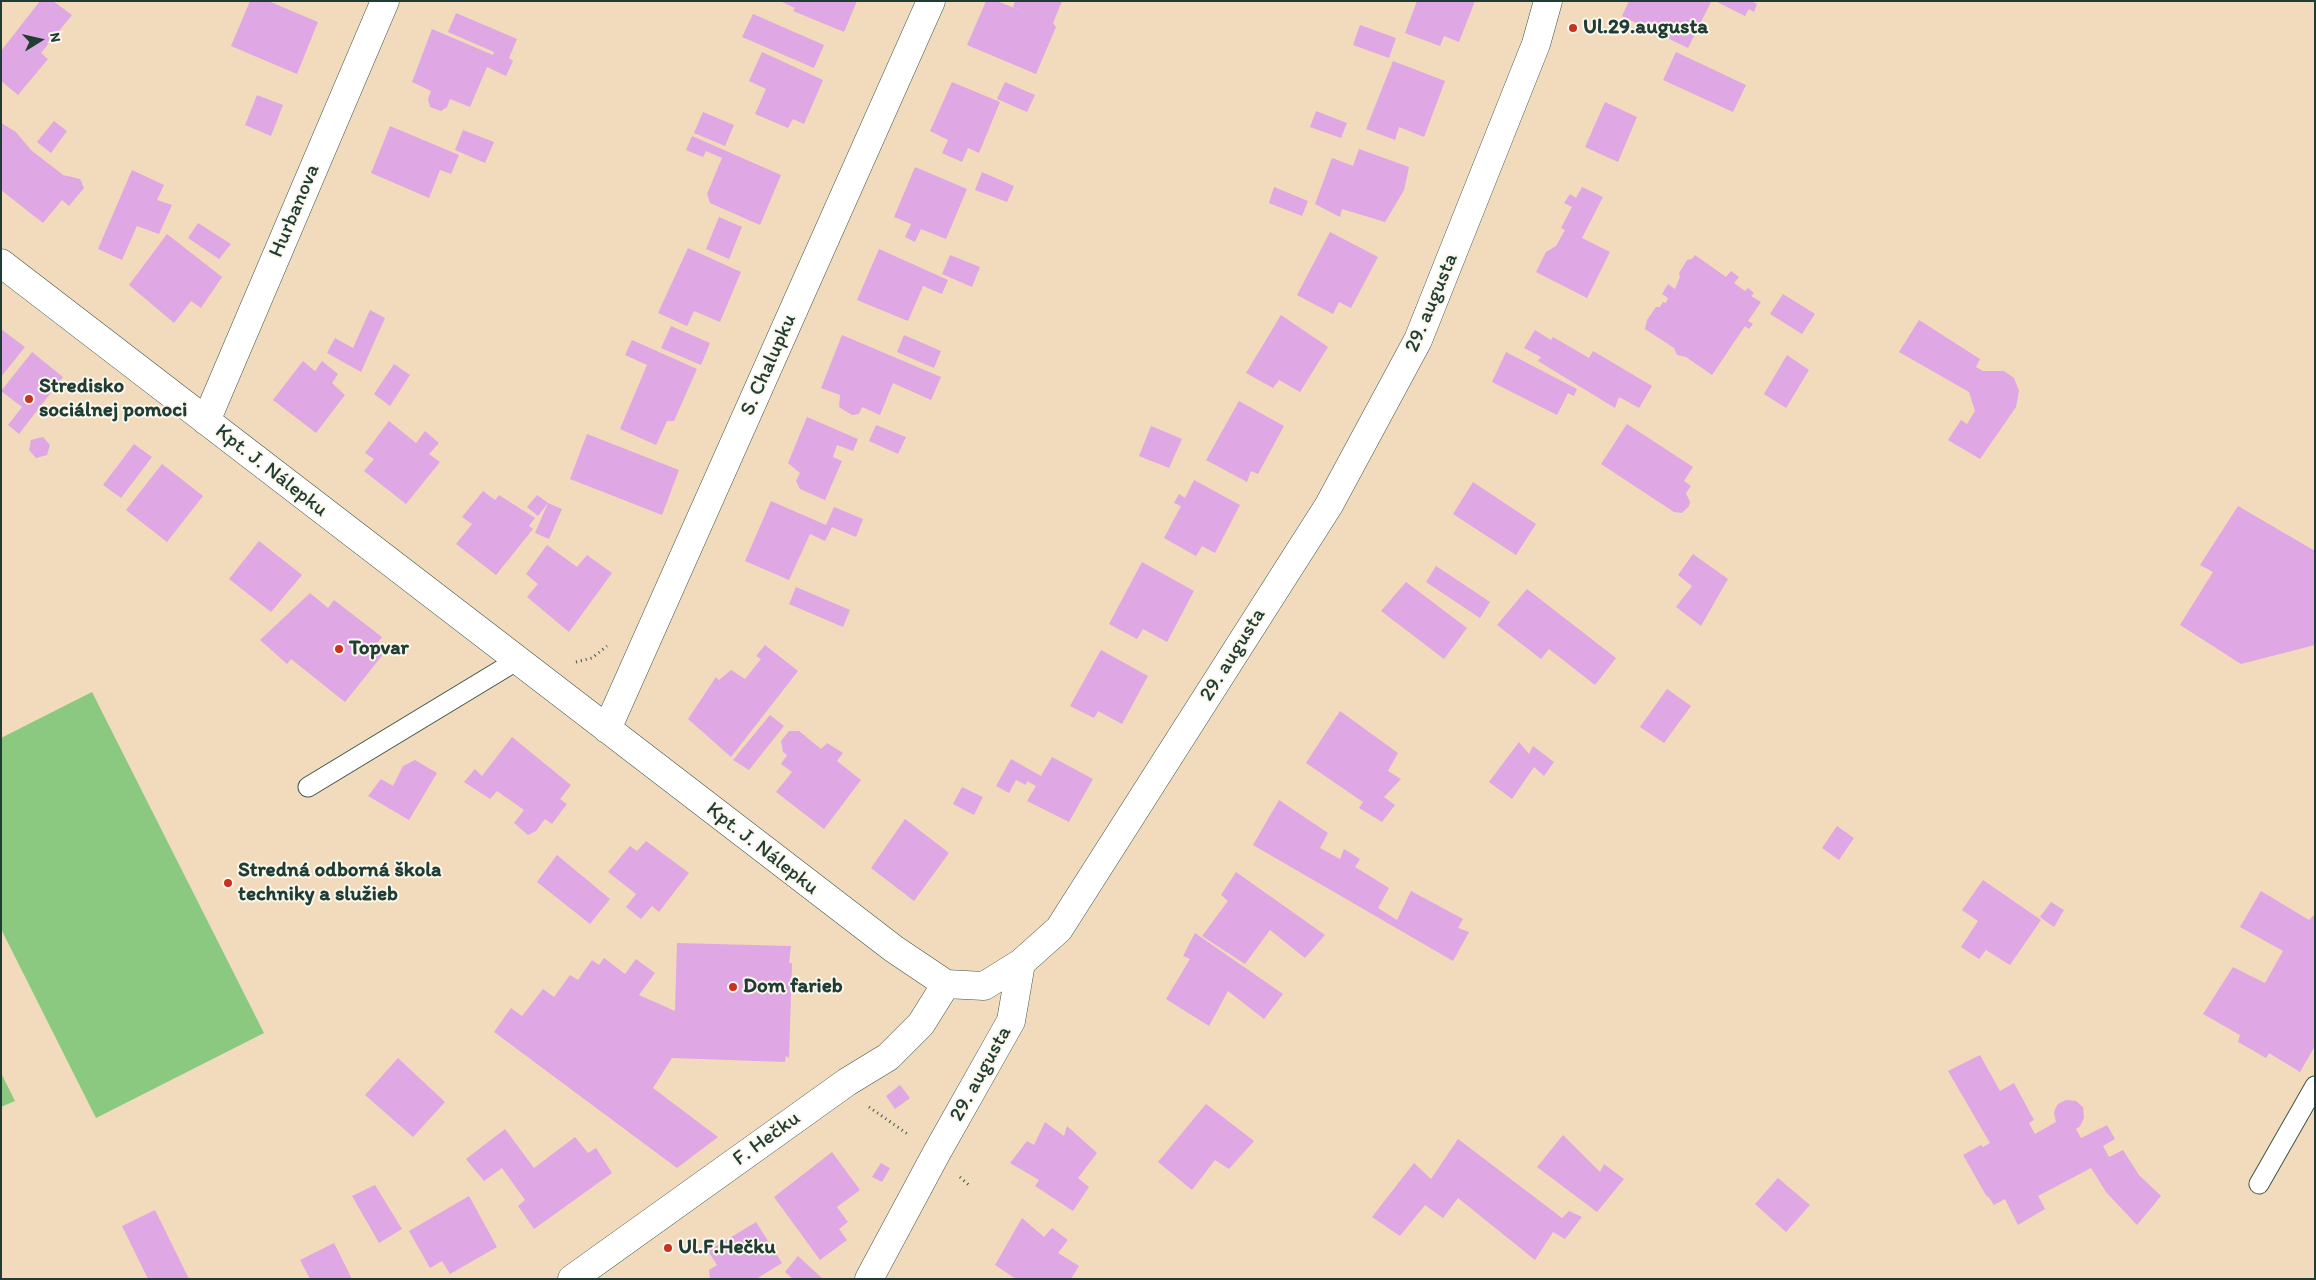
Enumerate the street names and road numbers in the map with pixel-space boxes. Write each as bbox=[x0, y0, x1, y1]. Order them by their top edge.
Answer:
street label: Hurbanova bbox=[264, 161, 326, 261]
street label: 29. augusta bbox=[1400, 250, 1464, 356]
street label: S. Chalupku bbox=[735, 310, 803, 420]
street label: Kpt. J. Nálepku bbox=[210, 419, 332, 523]
street label: 29. augusta bbox=[1195, 604, 1271, 706]
street label: Kpt. J. Nálepku bbox=[701, 797, 823, 901]
street label: 29. augusta bbox=[945, 1022, 1017, 1126]
street label: F. Hečku bbox=[728, 1106, 806, 1172]

